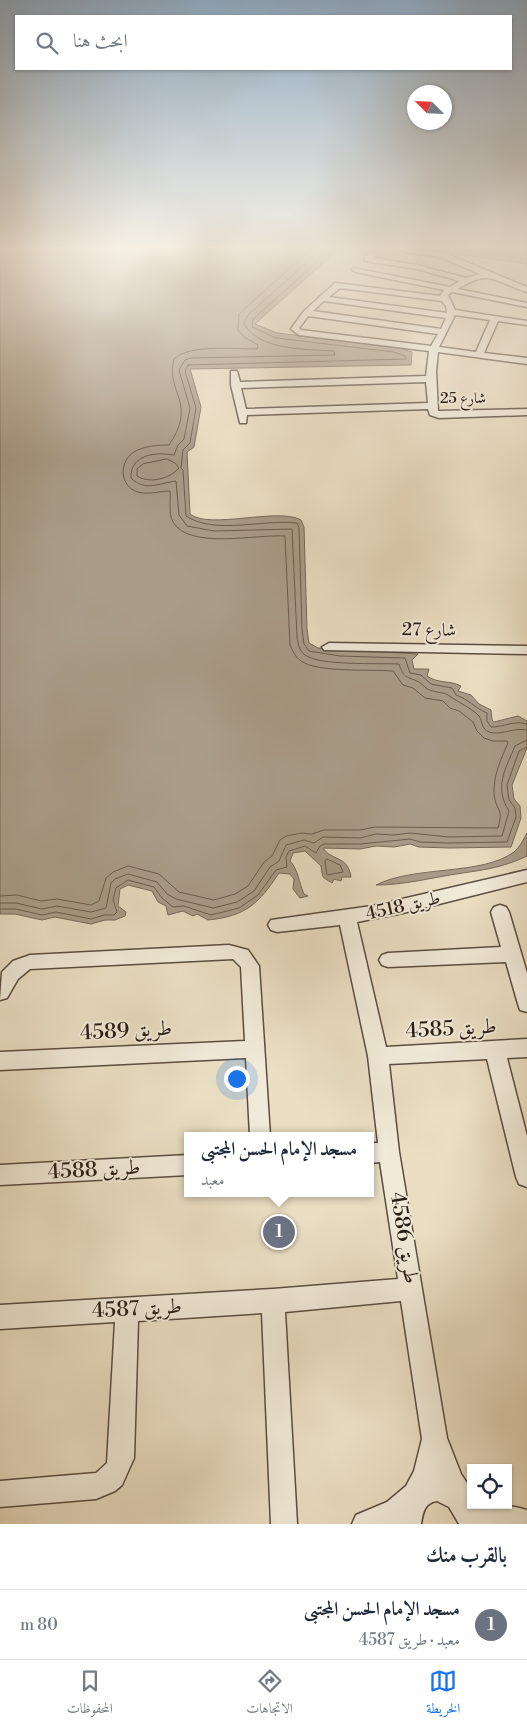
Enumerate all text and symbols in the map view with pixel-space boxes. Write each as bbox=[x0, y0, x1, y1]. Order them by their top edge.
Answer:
search box bbox=[15, 15, 512, 70]
icon: search bbox=[33, 29, 61, 57]
text: ابحث هنا bbox=[73, 29, 128, 53]
north arrow bbox=[407, 85, 452, 130]
street label: شارع 25 bbox=[440, 389, 486, 411]
street label: شارع 27 bbox=[402, 618, 456, 645]
street label: طريق 4518 bbox=[364, 886, 442, 926]
street label: طريق 4585 bbox=[405, 1014, 497, 1044]
street label: طريق 4589 bbox=[79, 1016, 173, 1046]
your location bbox=[224, 1066, 250, 1092]
popup bbox=[184, 1132, 374, 1197]
text: مسجد الإمام الحسن المجتبى bbox=[201, 1137, 357, 1161]
street label: طريق 4588 bbox=[47, 1155, 141, 1185]
text: معبد bbox=[201, 1170, 224, 1190]
street label: طريق 4586 bbox=[384, 1190, 424, 1286]
pin: 1 bbox=[263, 1213, 295, 1251]
street label: طريق 4587 bbox=[91, 1294, 183, 1324]
map controls bbox=[467, 1464, 512, 1509]
button: locate bbox=[467, 1464, 512, 1509]
text: بالقرب منك bbox=[426, 1543, 507, 1569]
text: مسجد الإمام الحسن المجتبى bbox=[304, 1597, 460, 1621]
text: 80 m bbox=[20, 1615, 58, 1635]
text: 1 bbox=[487, 1615, 495, 1635]
text: معبد · طريق 4587 bbox=[359, 1630, 460, 1650]
tab: المحفوظات bbox=[67, 1667, 113, 1722]
tab: الاتجاهات bbox=[246, 1667, 293, 1722]
tab: الخريطة bbox=[426, 1667, 460, 1722]

